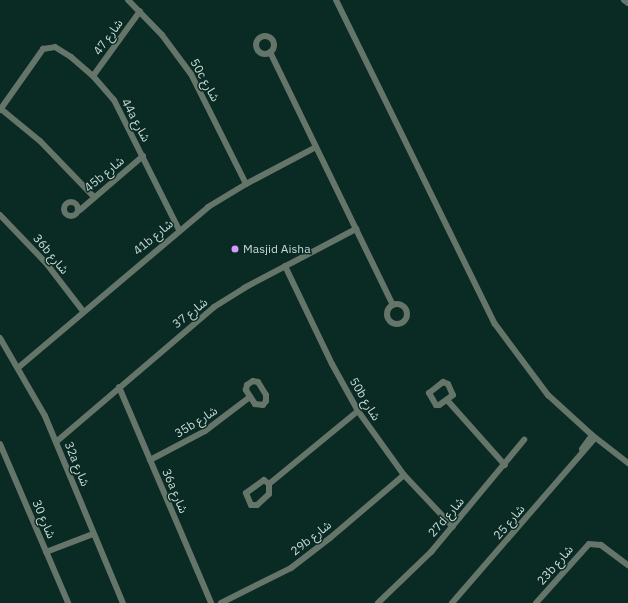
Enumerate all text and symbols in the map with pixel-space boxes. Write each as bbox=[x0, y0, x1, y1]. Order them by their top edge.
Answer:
street label: شارع 47 bbox=[90, 16, 126, 58]
street label: 50c شارع bbox=[187, 56, 223, 104]
street label: 44a شارع bbox=[119, 96, 153, 144]
street label: 45b شارع bbox=[81, 153, 127, 195]
street label: 41b شارع bbox=[130, 216, 176, 258]
street label: 36b شارع bbox=[30, 231, 72, 277]
place label: Masjid Aisha bbox=[243, 242, 311, 256]
marker: Masjid Aisha bbox=[230, 244, 240, 254]
street label: شارع 37 bbox=[170, 295, 210, 331]
street label: 50b شارع bbox=[347, 375, 383, 423]
street label: 35b شارع bbox=[172, 403, 220, 441]
street label: 32a شارع bbox=[62, 440, 92, 488]
street label: 36a شارع bbox=[159, 467, 191, 515]
street label: 27d شارع bbox=[425, 494, 467, 540]
street label: شارع 30 bbox=[29, 497, 59, 541]
street label: شارع 25 bbox=[490, 502, 528, 542]
street label: 29b شارع bbox=[288, 518, 334, 558]
street label: 23b شارع bbox=[534, 542, 576, 588]

